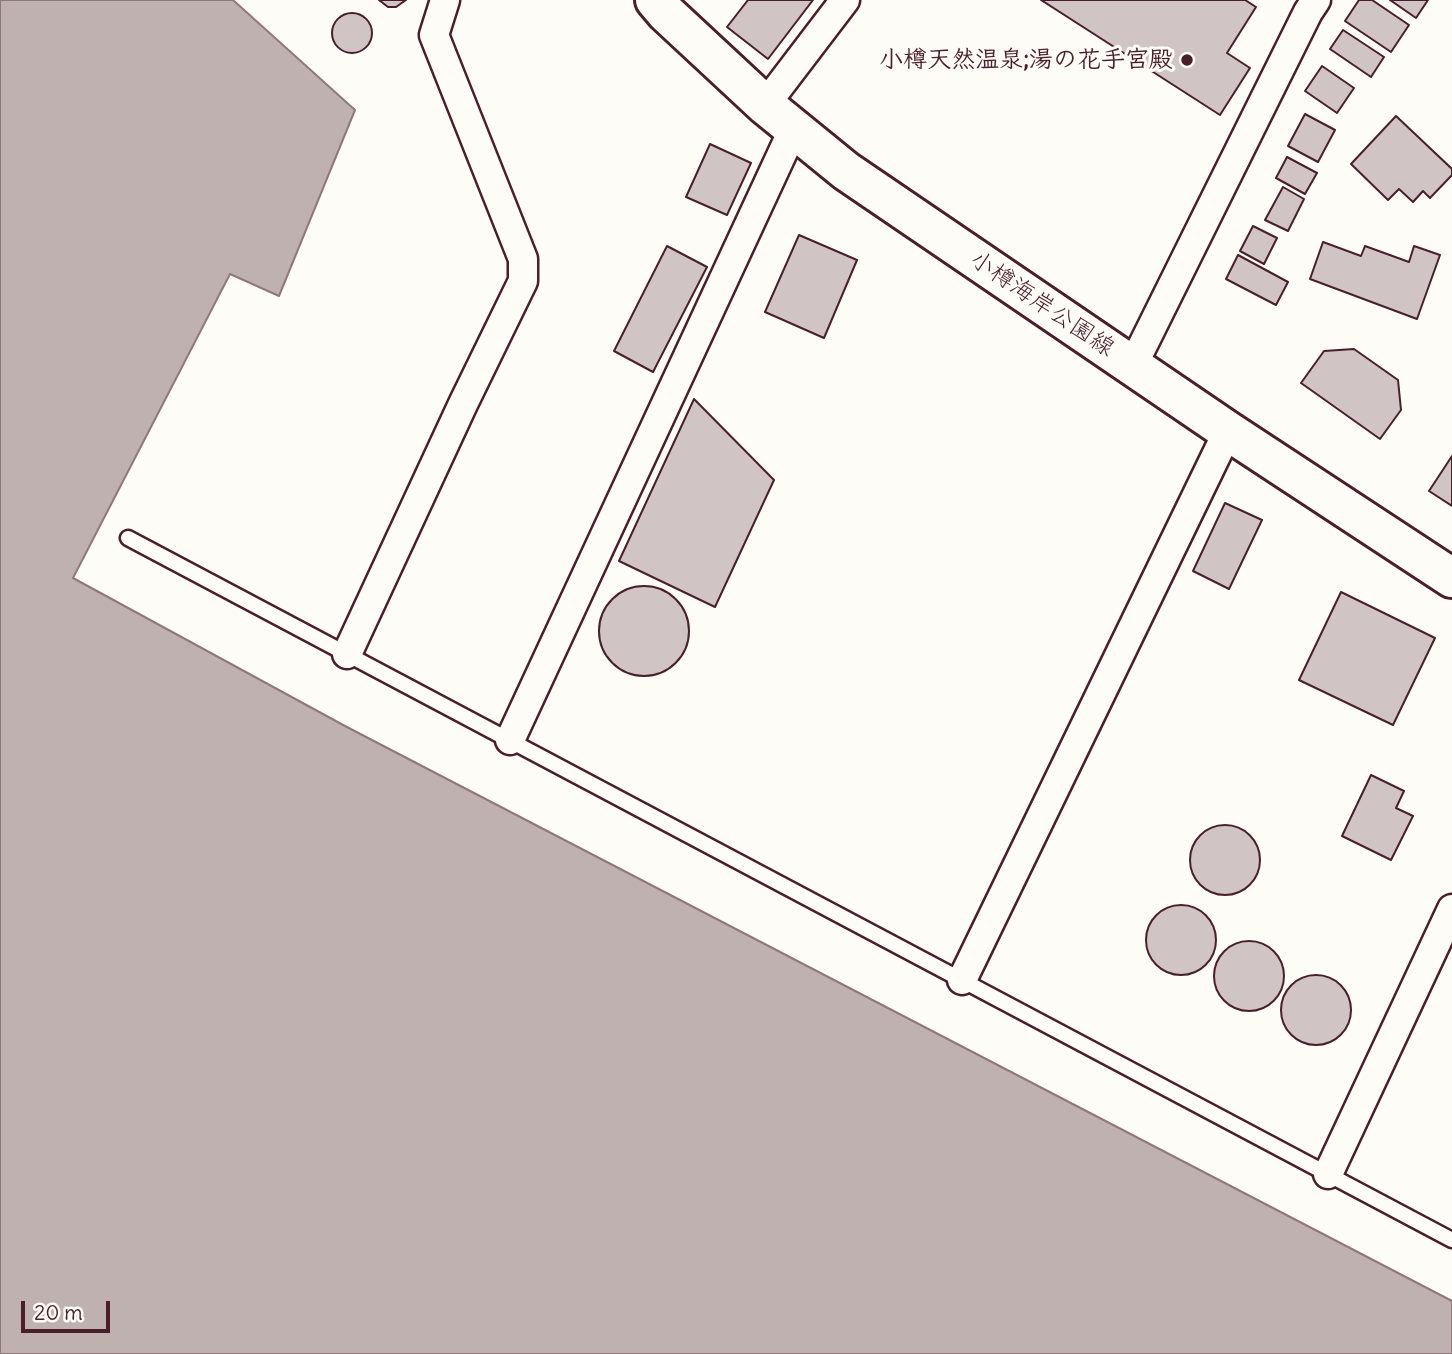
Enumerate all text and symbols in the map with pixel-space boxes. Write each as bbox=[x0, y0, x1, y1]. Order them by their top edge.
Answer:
place label: 小樽天然温泉;湯の花手宮殿 bbox=[879, 46, 1173, 74]
marker: 小樽天然温泉;湯の花手宮殿 bbox=[1179, 52, 1195, 68]
street label: 小樽海岸公園線 bbox=[964, 245, 1120, 363]
scale bar bbox=[24, 1288, 114, 1332]
text: 20 m bbox=[34, 1299, 83, 1326]

